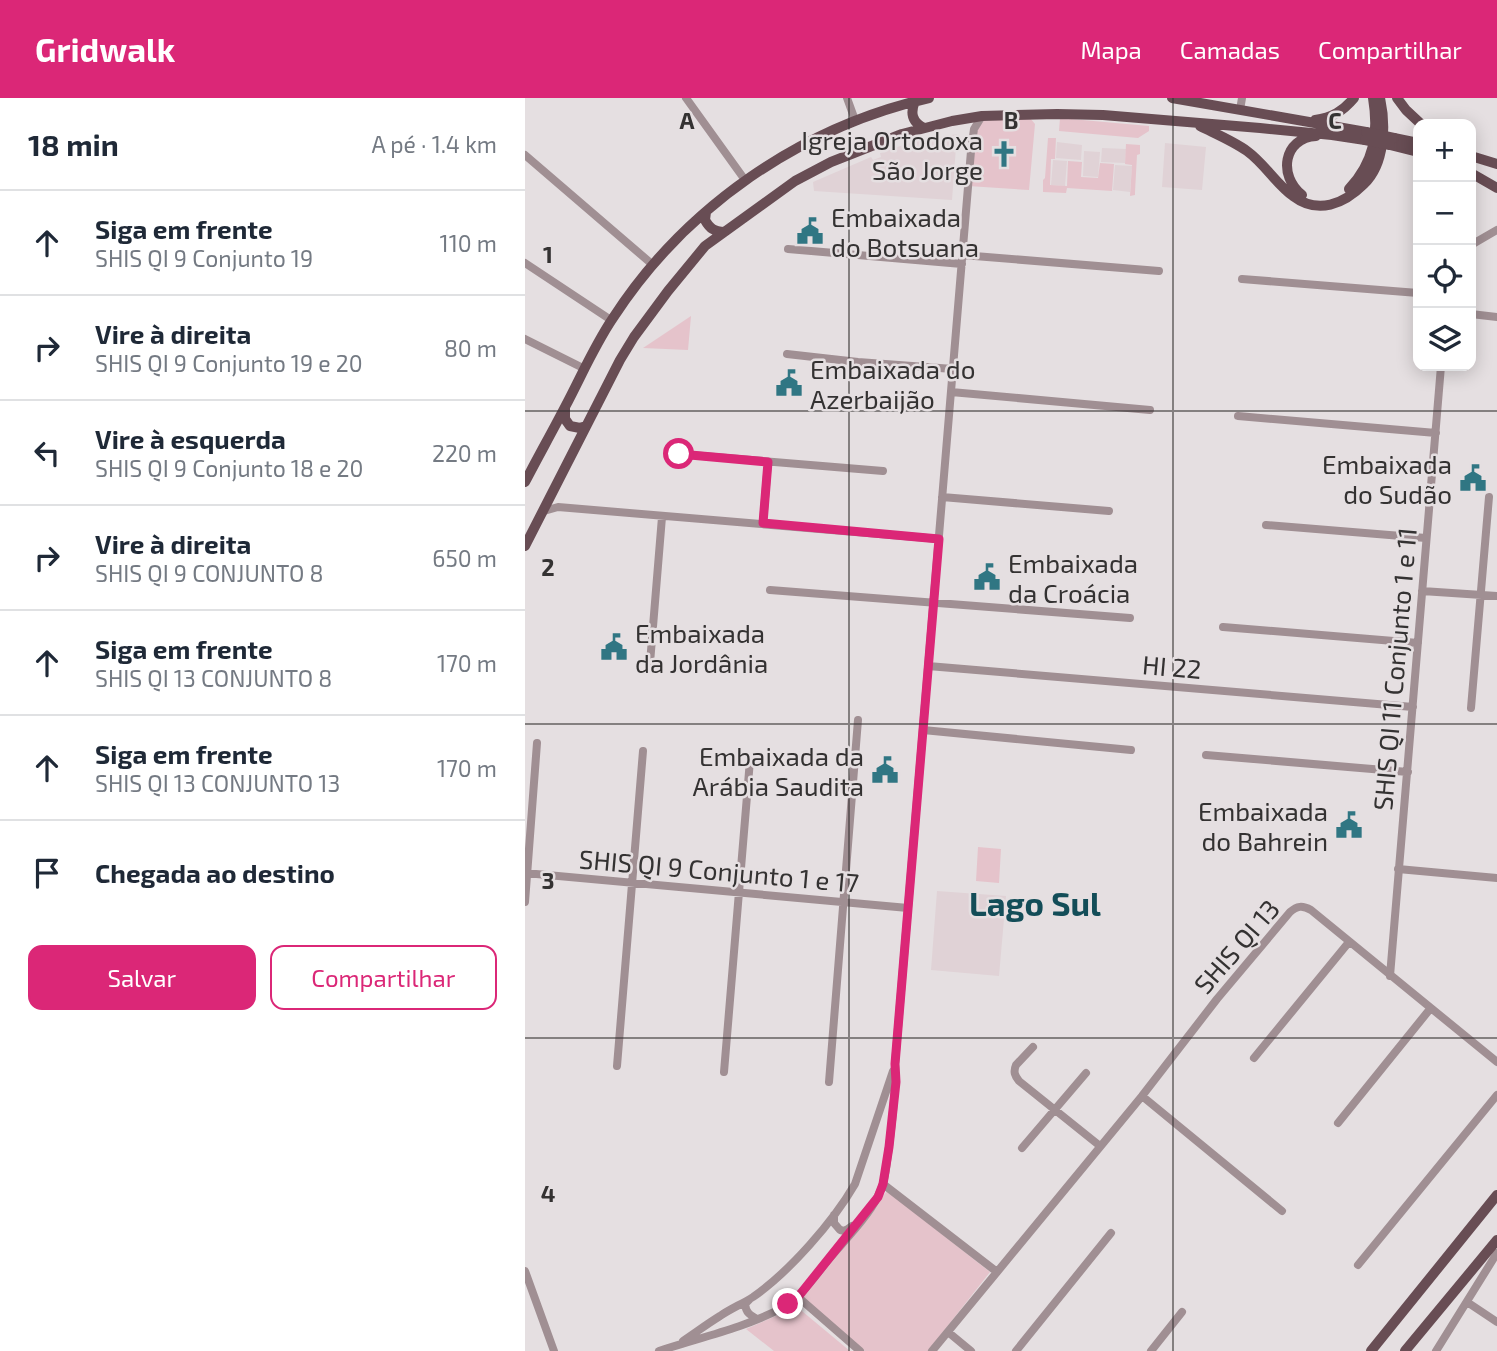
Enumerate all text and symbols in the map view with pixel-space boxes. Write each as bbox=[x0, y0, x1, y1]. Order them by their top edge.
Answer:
text: Gridwalk bbox=[35, 29, 175, 69]
text: Mapa bbox=[1080, 35, 1142, 64]
text: Camadas bbox=[1180, 35, 1280, 64]
text: Compartilhar bbox=[1318, 35, 1462, 64]
text: A bbox=[679, 106, 695, 134]
text: B bbox=[1004, 106, 1018, 134]
text: C bbox=[1328, 106, 1342, 134]
map controls bbox=[1413, 119, 1476, 371]
button: + bbox=[1413, 119, 1476, 182]
place label: Igreja Ortodoxa São Jorge bbox=[801, 124, 983, 185]
text: 18 min bbox=[28, 126, 119, 162]
text: A pé · 1.4 km bbox=[371, 130, 497, 158]
church icon: Igreja Ortodoxa São Jorge bbox=[989, 139, 1019, 169]
button: − bbox=[1413, 182, 1476, 245]
place label: Embaixada do Botsuana bbox=[831, 201, 979, 262]
text: Siga em frente bbox=[95, 213, 273, 244]
public building icon: Embaixada do Botsuana bbox=[795, 216, 825, 246]
icon: ahead bbox=[28, 224, 66, 262]
text: 110 m bbox=[440, 229, 497, 257]
text: 1 bbox=[543, 240, 553, 268]
text: SHIS QI 9 Conjunto 19 bbox=[95, 244, 313, 272]
button: locate bbox=[1413, 245, 1476, 308]
button: layers bbox=[1413, 308, 1476, 371]
text: Vire à direita bbox=[95, 318, 251, 349]
icon: right bbox=[28, 329, 66, 367]
text: 80 m bbox=[444, 334, 497, 362]
text: SHIS QI 9 Conjunto 19 e 20 bbox=[95, 349, 363, 377]
place label: Embaixada do Azerbaijão bbox=[810, 353, 976, 414]
public building icon: Embaixada do Azerbaijão bbox=[774, 368, 804, 398]
text: Vire à esquerda bbox=[95, 423, 286, 454]
icon: left bbox=[28, 434, 66, 472]
route start bbox=[663, 438, 694, 469]
text: 220 m bbox=[432, 439, 497, 467]
place label: Embaixada do Sudão bbox=[1322, 448, 1452, 509]
text: SHIS QI 9 Conjunto 18 e 20 bbox=[95, 454, 363, 482]
public building icon: Embaixada do Sudão bbox=[1458, 463, 1488, 493]
street label: SHIS QI 11 Conjunto 1 e 11 bbox=[1366, 526, 1422, 812]
text: Vire à direita bbox=[95, 528, 251, 559]
icon: right bbox=[28, 539, 66, 577]
text: 650 m bbox=[432, 544, 497, 572]
place label: Embaixada da Croácia bbox=[1008, 547, 1138, 608]
text: 2 bbox=[541, 553, 555, 581]
text: SHIS QI 9 CONJUNTO 8 bbox=[95, 559, 323, 587]
public building icon: Embaixada da Croácia bbox=[972, 562, 1002, 592]
place label: Embaixada da Jordânia bbox=[635, 617, 768, 678]
public building icon: Embaixada da Jordânia bbox=[599, 632, 629, 662]
text: Siga em frente bbox=[95, 633, 273, 664]
icon: ahead bbox=[28, 644, 66, 682]
street label: HI 22 bbox=[1141, 648, 1203, 684]
text: 170 m bbox=[437, 649, 497, 677]
text: SHIS QI 13 CONJUNTO 8 bbox=[95, 664, 332, 692]
text: Siga em frente bbox=[95, 738, 273, 769]
place label: Embaixada da Arábia Saudita bbox=[693, 740, 864, 801]
icon: ahead bbox=[28, 749, 66, 787]
text: 170 m bbox=[437, 754, 497, 782]
public building icon: Embaixada da Arábia Saudita bbox=[870, 755, 900, 785]
text: SHIS QI 13 CONJUNTO 13 bbox=[95, 769, 340, 797]
place label: Embaixada do Bahrein bbox=[1198, 795, 1328, 856]
public building icon: Embaixada do Bahrein bbox=[1334, 810, 1364, 840]
street label: SHIS QI 9 Conjunto 1 e 17 bbox=[578, 842, 860, 898]
icon: arrive bbox=[28, 854, 66, 892]
text: Chegada ao destino bbox=[95, 857, 335, 888]
text: 3 bbox=[541, 866, 555, 894]
district label: Lago Sul bbox=[969, 883, 1101, 923]
street label: SHIS QI 13 bbox=[1187, 893, 1285, 999]
button: Salvar bbox=[28, 945, 256, 1010]
button: Compartilhar bbox=[270, 945, 497, 1010]
text: 4 bbox=[541, 1179, 555, 1207]
route end bbox=[772, 1288, 803, 1319]

